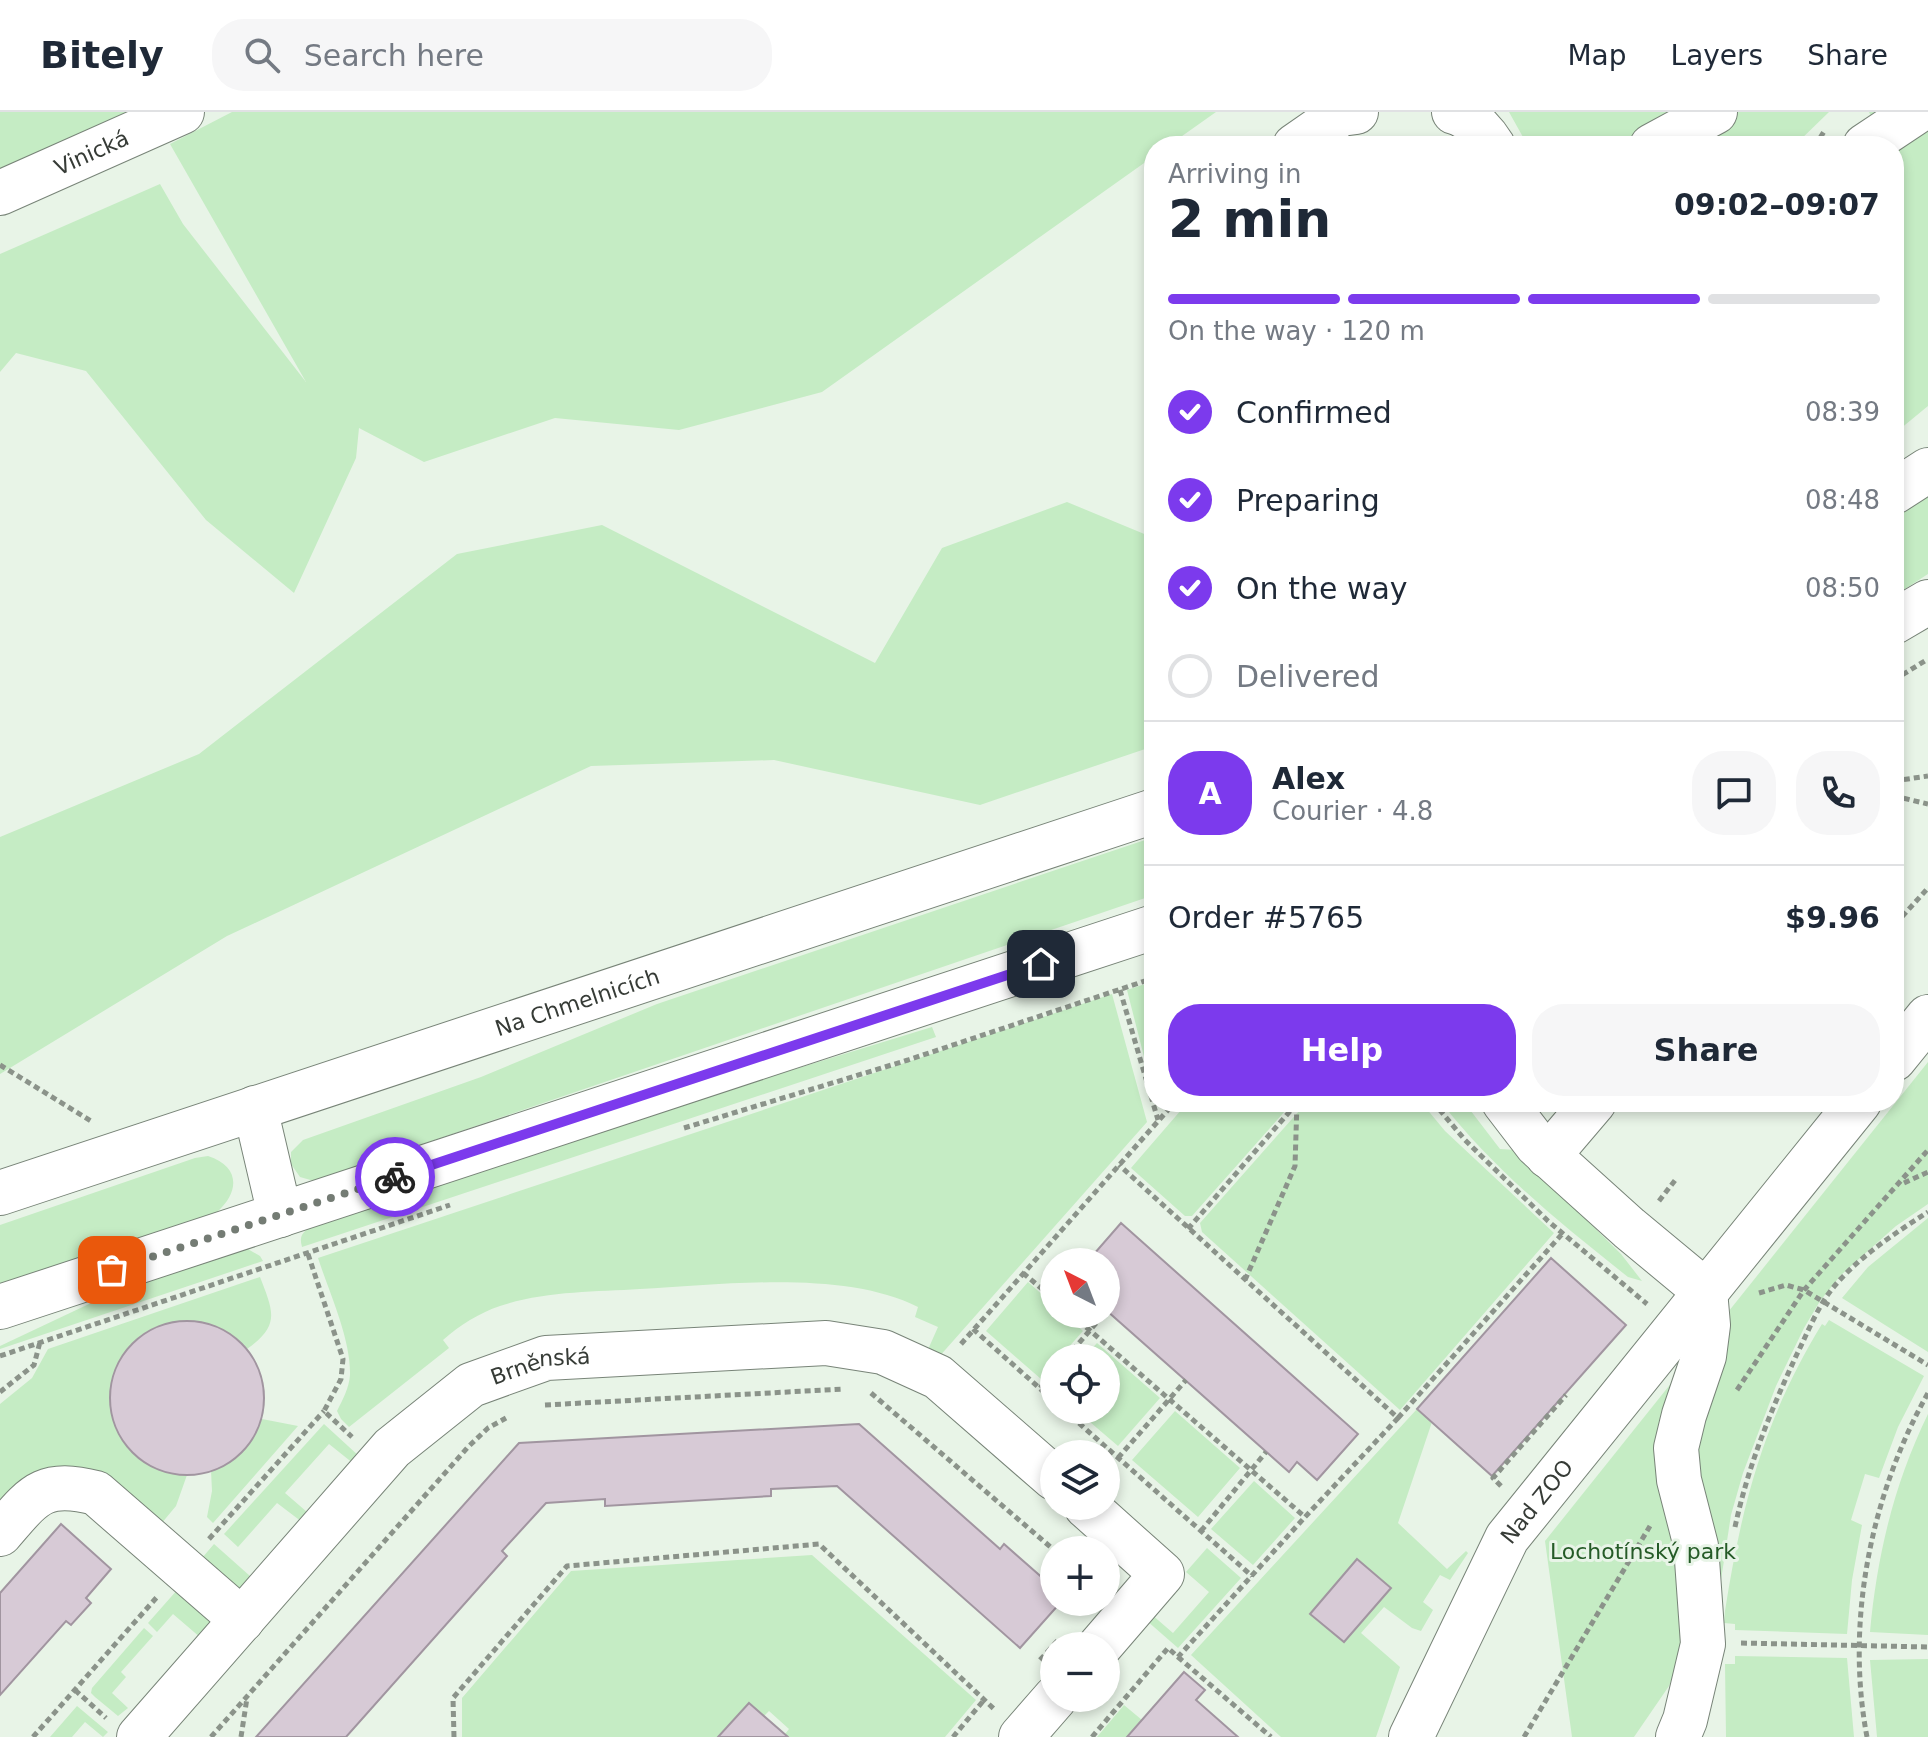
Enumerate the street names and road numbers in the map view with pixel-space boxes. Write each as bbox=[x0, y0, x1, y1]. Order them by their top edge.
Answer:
street label: Vinická bbox=[50, 125, 132, 180]
street label: Na Chmelnicích bbox=[492, 963, 663, 1041]
street label: Brněnská bbox=[487, 1343, 591, 1389]
street label: Nad ZOO bbox=[1495, 1454, 1578, 1548]

